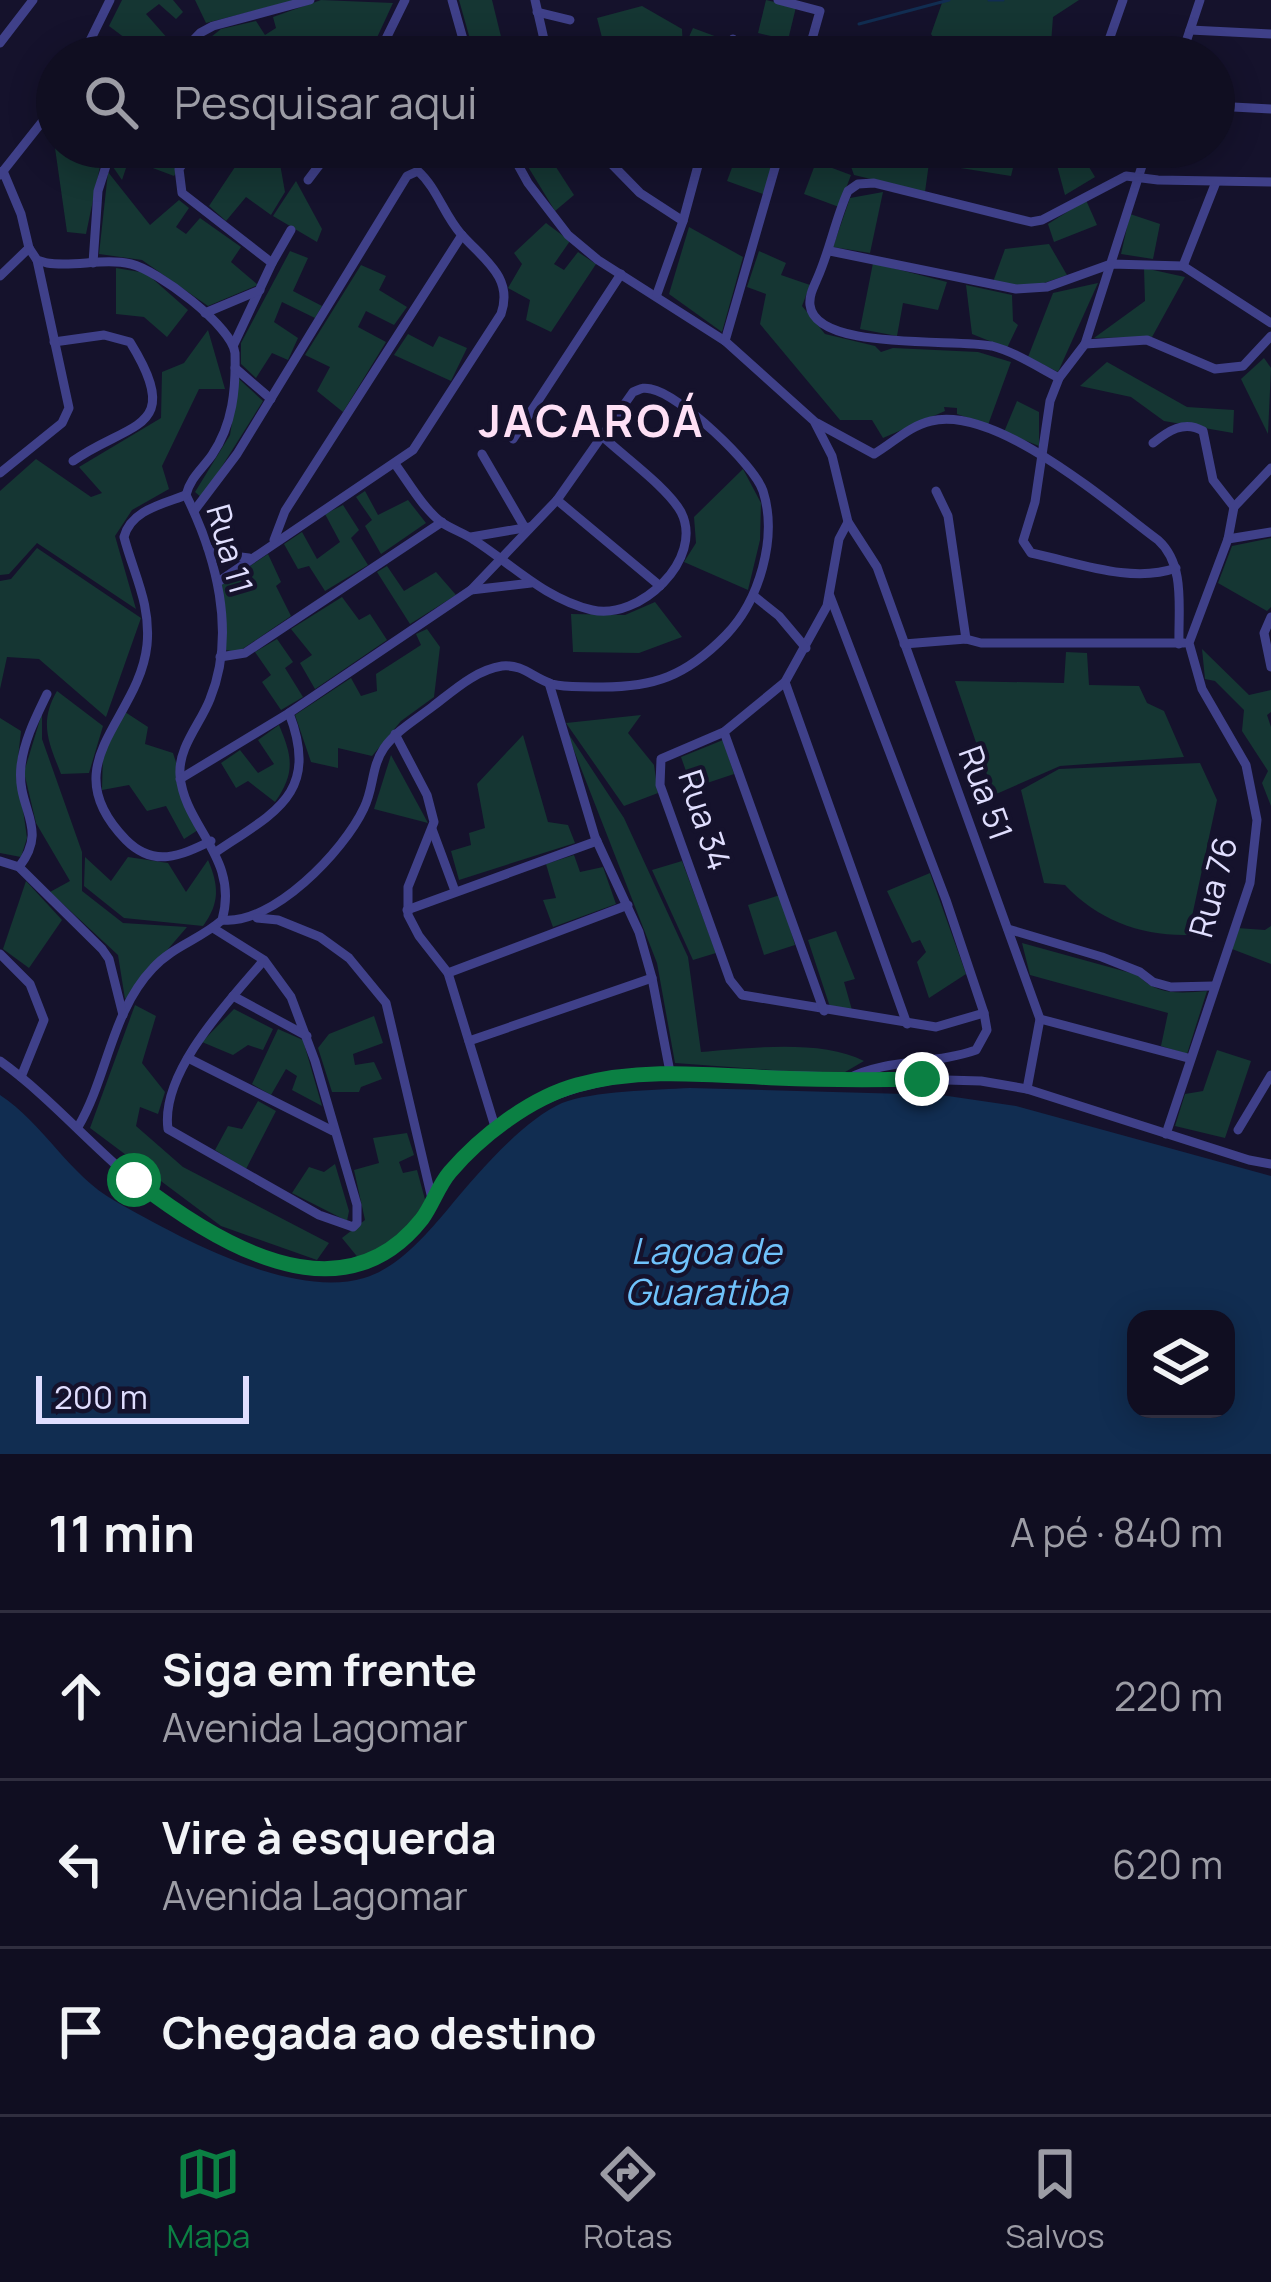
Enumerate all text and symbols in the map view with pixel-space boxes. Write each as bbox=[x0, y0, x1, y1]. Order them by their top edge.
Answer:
search box bbox=[36, 36, 1235, 168]
icon: search bbox=[78, 69, 144, 135]
text: Pesquisar aqui bbox=[174, 71, 478, 133]
district label: JACAROÁ bbox=[478, 389, 706, 451]
street label: Rua 11 bbox=[196, 499, 265, 599]
street label: Rua 51 bbox=[949, 739, 1024, 846]
street label: Rua 34 bbox=[668, 764, 743, 876]
street label: Rua 76 bbox=[1178, 832, 1248, 942]
route end bbox=[895, 1052, 949, 1106]
route start bbox=[107, 1153, 161, 1207]
water label: Lagoa de Guaratiba bbox=[624, 1226, 790, 1316]
map controls bbox=[1127, 1310, 1235, 1418]
button: layers bbox=[1127, 1310, 1235, 1418]
scale bar bbox=[36, 1370, 249, 1423]
text: 200 m bbox=[54, 1374, 148, 1419]
text: 11 min bbox=[48, 1498, 195, 1567]
text: A pé · 840 m bbox=[1010, 1505, 1223, 1559]
text: Siga em frente bbox=[162, 1638, 477, 1700]
icon: ahead bbox=[48, 1663, 114, 1729]
text: 220 m bbox=[1114, 1669, 1223, 1723]
text: Avenida Lagomar bbox=[162, 1700, 468, 1754]
text: Vire à esquerda bbox=[162, 1806, 497, 1868]
icon: left bbox=[48, 1831, 114, 1897]
text: 620 m bbox=[1112, 1837, 1223, 1891]
text: Avenida Lagomar bbox=[162, 1868, 468, 1922]
icon: arrive bbox=[48, 1999, 114, 2065]
text: Chegada ao destino bbox=[162, 2001, 596, 2063]
tab: Mapa bbox=[166, 2141, 250, 2258]
tab: Rotas bbox=[583, 2141, 672, 2258]
tab: Salvos bbox=[1005, 2141, 1105, 2258]

